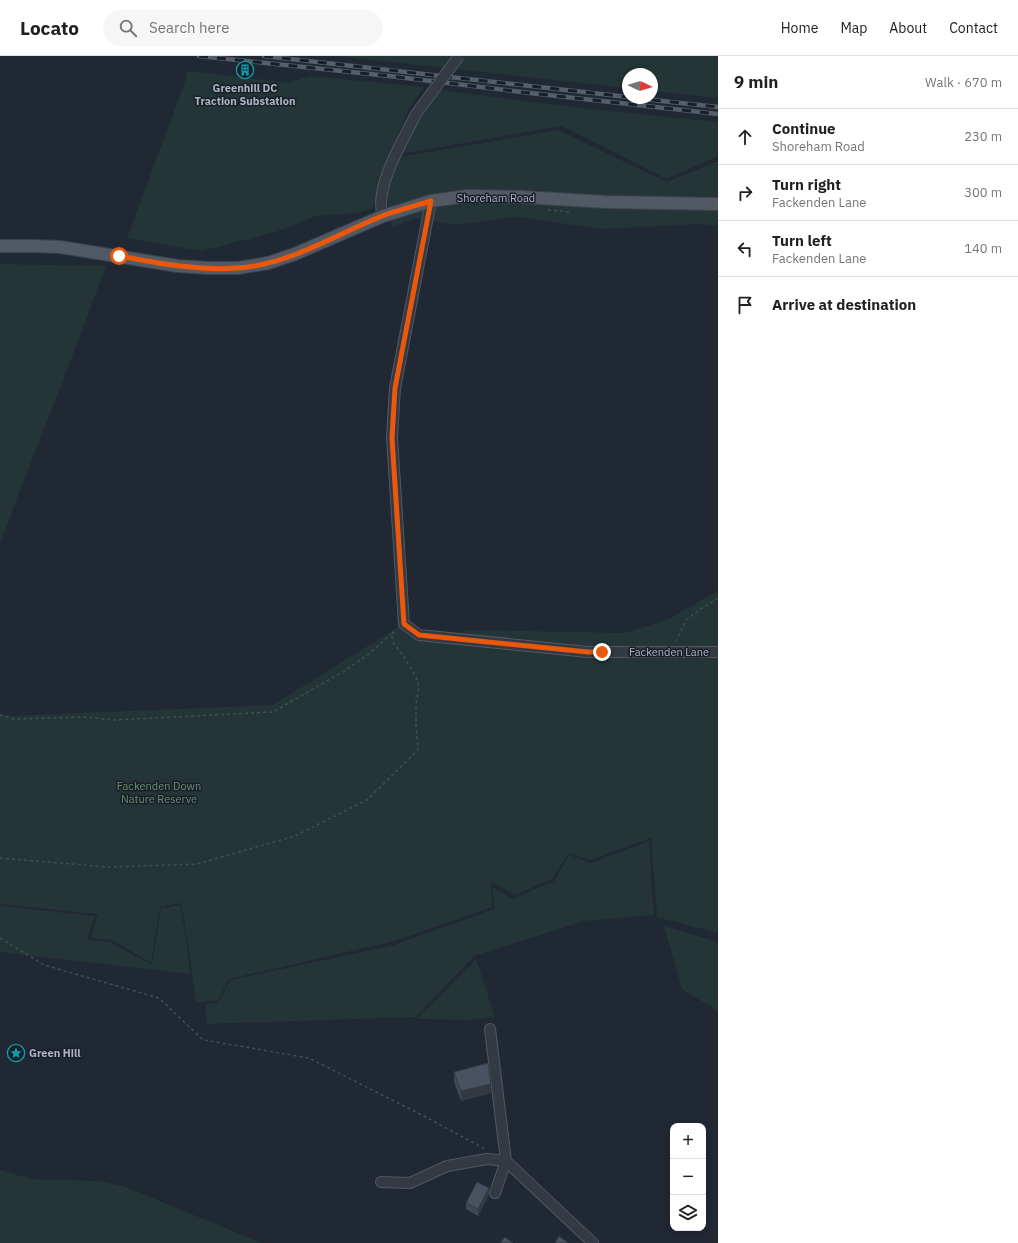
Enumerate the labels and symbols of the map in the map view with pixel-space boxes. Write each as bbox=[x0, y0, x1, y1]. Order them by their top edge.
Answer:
building icon: Greenhill DC Traction Substation bbox=[235, 60, 255, 80]
north arrow bbox=[622, 68, 658, 104]
place label: Greenhill DC Traction Substation bbox=[195, 81, 295, 108]
street label: Shoreham Road bbox=[457, 191, 535, 205]
route start bbox=[110, 247, 128, 265]
route end bbox=[593, 643, 611, 661]
street label: Fackenden Lane bbox=[629, 645, 709, 659]
park label: Fackenden Down Nature Reserve bbox=[117, 779, 201, 806]
place icon: Green Hill bbox=[6, 1043, 26, 1063]
place label: Green Hill bbox=[29, 1046, 81, 1060]

